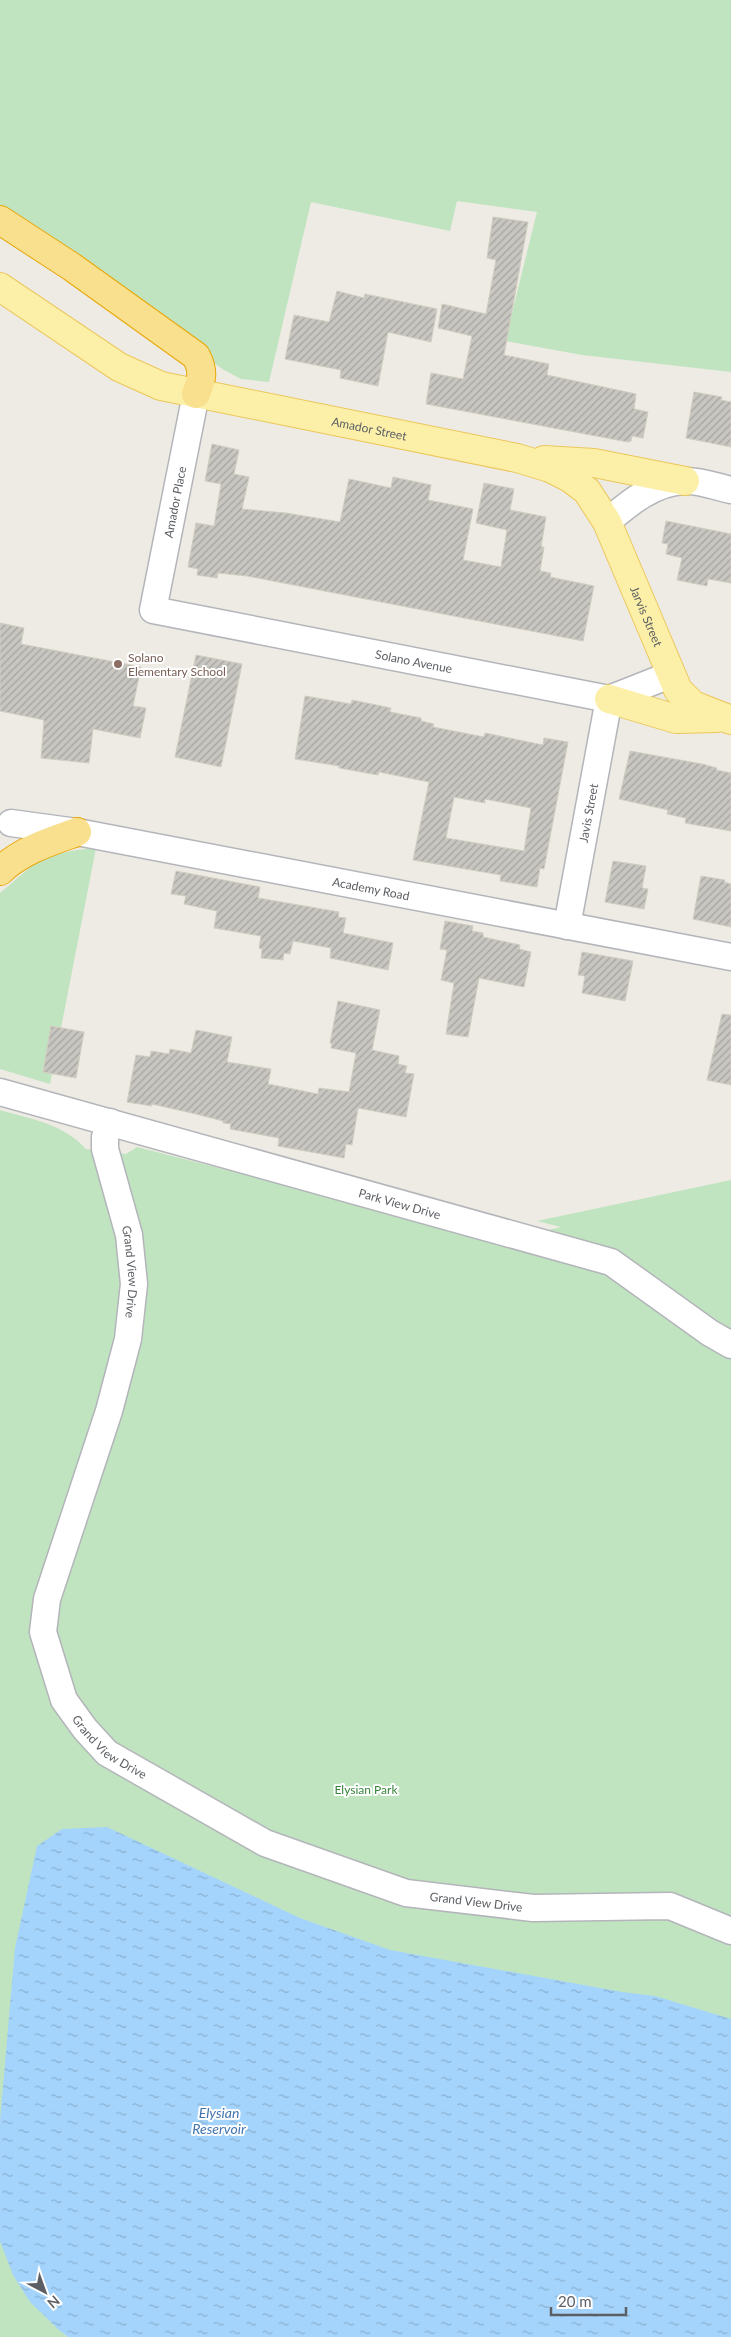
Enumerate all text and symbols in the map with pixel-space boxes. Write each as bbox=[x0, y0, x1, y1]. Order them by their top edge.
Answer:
street label: Amador Street bbox=[330, 413, 409, 443]
street label: Amador Place bbox=[161, 465, 189, 539]
street label: Jarvis Street bbox=[627, 584, 666, 649]
street label: Solano Avenue bbox=[374, 646, 454, 676]
place label: Solano Elementary School bbox=[128, 650, 226, 679]
marker: Solano Elementary School bbox=[112, 658, 124, 670]
street label: Javis Street bbox=[575, 782, 601, 844]
street label: Academy Road bbox=[331, 874, 411, 903]
street label: Park View Drive bbox=[357, 1185, 442, 1222]
street label: Grand View Drive bbox=[119, 1224, 142, 1319]
street label: Grand View Drive bbox=[70, 1712, 150, 1782]
park label: Elysian Park bbox=[334, 1782, 398, 1797]
street label: Grand View Drive bbox=[429, 1888, 523, 1914]
water label: Elysian Reservoir bbox=[192, 2104, 246, 2137]
north arrow bbox=[20, 2267, 70, 2317]
scale bar bbox=[551, 2284, 626, 2316]
text: N bbox=[44, 2292, 64, 2312]
text: 20 m bbox=[558, 2292, 592, 2310]

